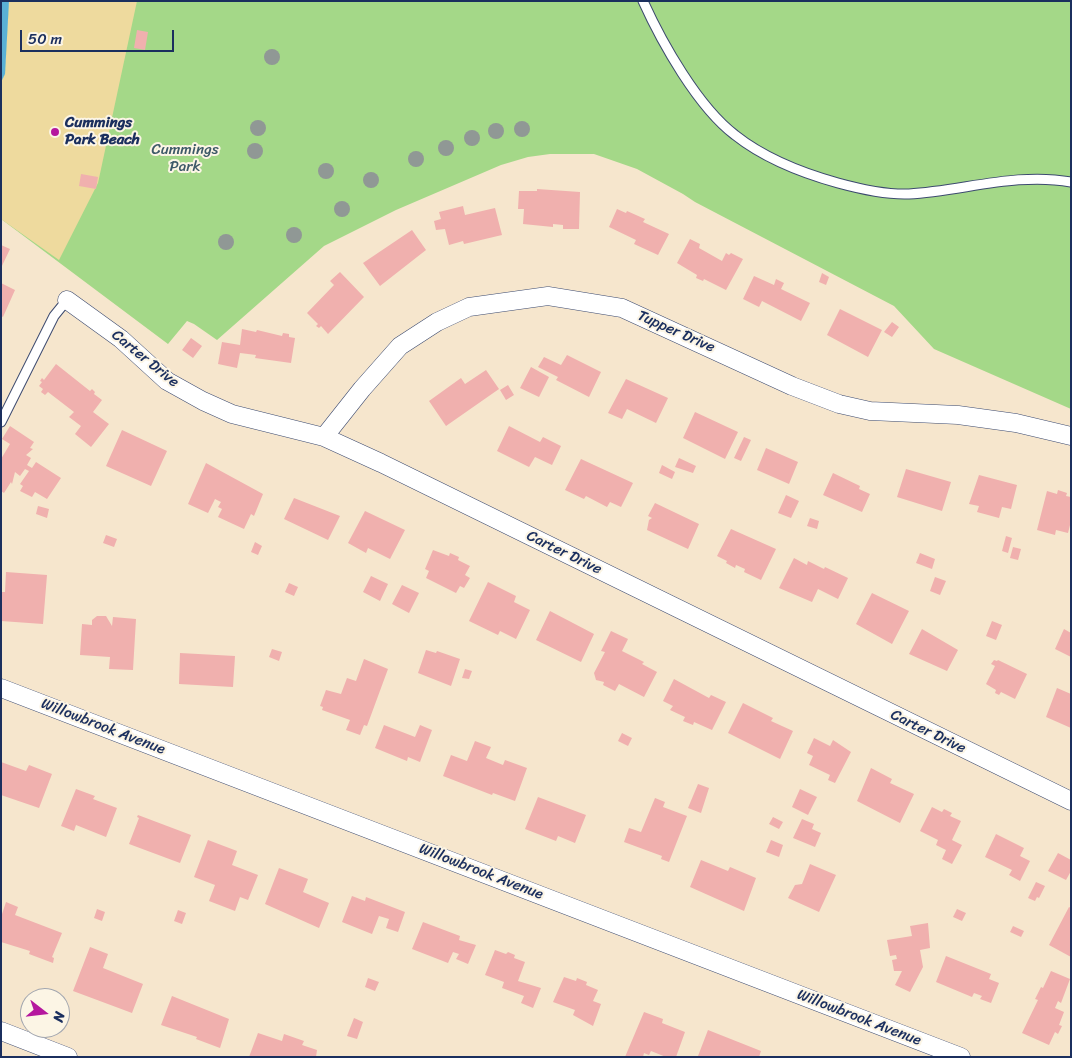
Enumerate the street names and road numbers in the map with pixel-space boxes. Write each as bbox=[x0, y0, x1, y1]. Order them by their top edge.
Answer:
street label: Tupper Drive bbox=[635, 307, 717, 357]
street label: Carter Drive bbox=[108, 326, 182, 392]
street label: Carter Drive bbox=[524, 527, 604, 579]
street label: Willowbrook Avenue bbox=[38, 695, 168, 759]
street label: Carter Drive bbox=[888, 706, 968, 758]
street label: Willowbrook Avenue bbox=[416, 840, 546, 904]
street label: Willowbrook Avenue bbox=[794, 986, 924, 1050]

